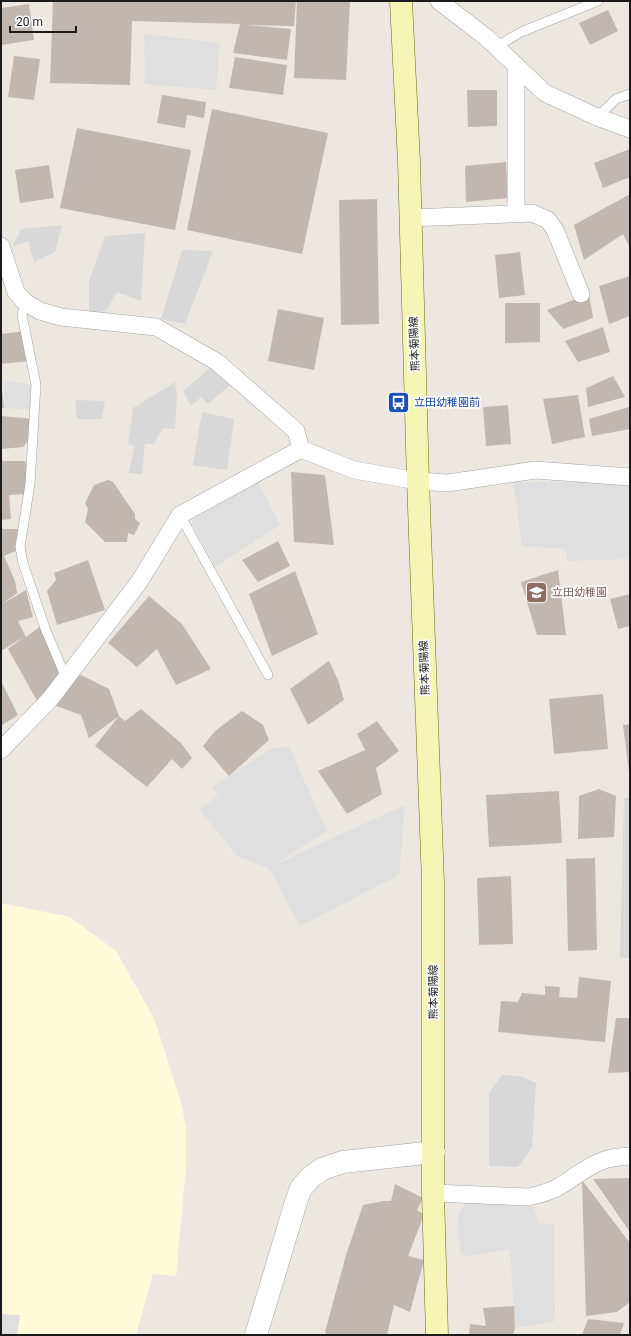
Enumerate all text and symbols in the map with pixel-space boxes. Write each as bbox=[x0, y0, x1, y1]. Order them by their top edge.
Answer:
scale bar bbox=[10, 8, 76, 34]
text: 20 m bbox=[16, 15, 43, 29]
street label: 熊本菊陽線 bbox=[407, 316, 422, 372]
bus stop icon: 立田幼稚園前 bbox=[385, 389, 411, 415]
place label: 立田幼稚園前 bbox=[414, 396, 480, 409]
school or university icon: 立田幼稚園 bbox=[523, 579, 549, 605]
place label: 立田幼稚園 bbox=[552, 586, 607, 599]
street label: 熊本菊陽線 bbox=[417, 640, 432, 696]
street label: 熊本菊陽線 bbox=[427, 965, 440, 1020]

